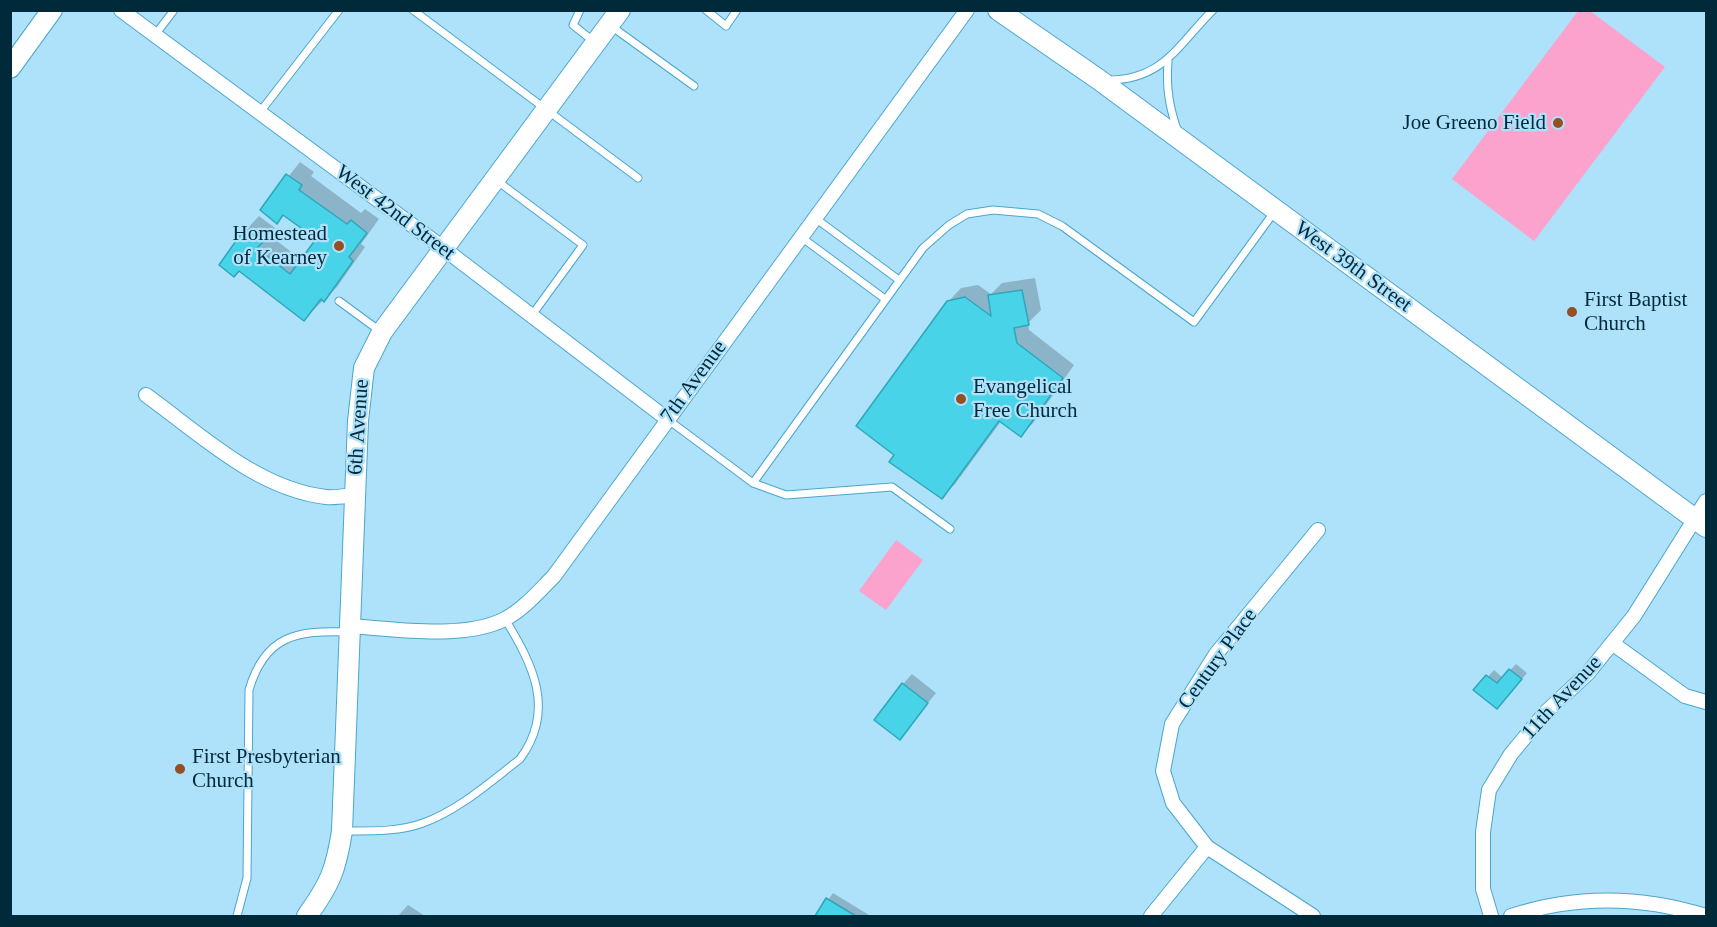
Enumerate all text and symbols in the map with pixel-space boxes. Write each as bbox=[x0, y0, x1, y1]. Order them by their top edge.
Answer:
place label: Joe Greeno Field bbox=[1403, 110, 1546, 136]
marker: Joe Greeno Field bbox=[1551, 116, 1565, 130]
street label: West 42nd Street bbox=[330, 160, 460, 266]
street label: West 39th Street bbox=[1290, 216, 1416, 318]
place label: Homestead of Kearney bbox=[233, 221, 327, 271]
marker: Homestead of Kearney bbox=[332, 239, 346, 253]
place label: First Baptist Church bbox=[1584, 287, 1687, 337]
marker: First Baptist Church bbox=[1565, 305, 1579, 319]
street label: 7th Avenue bbox=[656, 336, 732, 428]
place label: Evangelical Free Church bbox=[973, 374, 1077, 424]
street label: 6th Avenue bbox=[343, 378, 375, 476]
marker: Evangelical Free Church bbox=[954, 392, 968, 406]
street label: Century Place bbox=[1173, 604, 1263, 714]
street label: 11th Avenue bbox=[1517, 651, 1607, 745]
place label: First Presbyterian Church bbox=[192, 744, 341, 794]
marker: First Presbyterian Church bbox=[173, 762, 187, 776]

